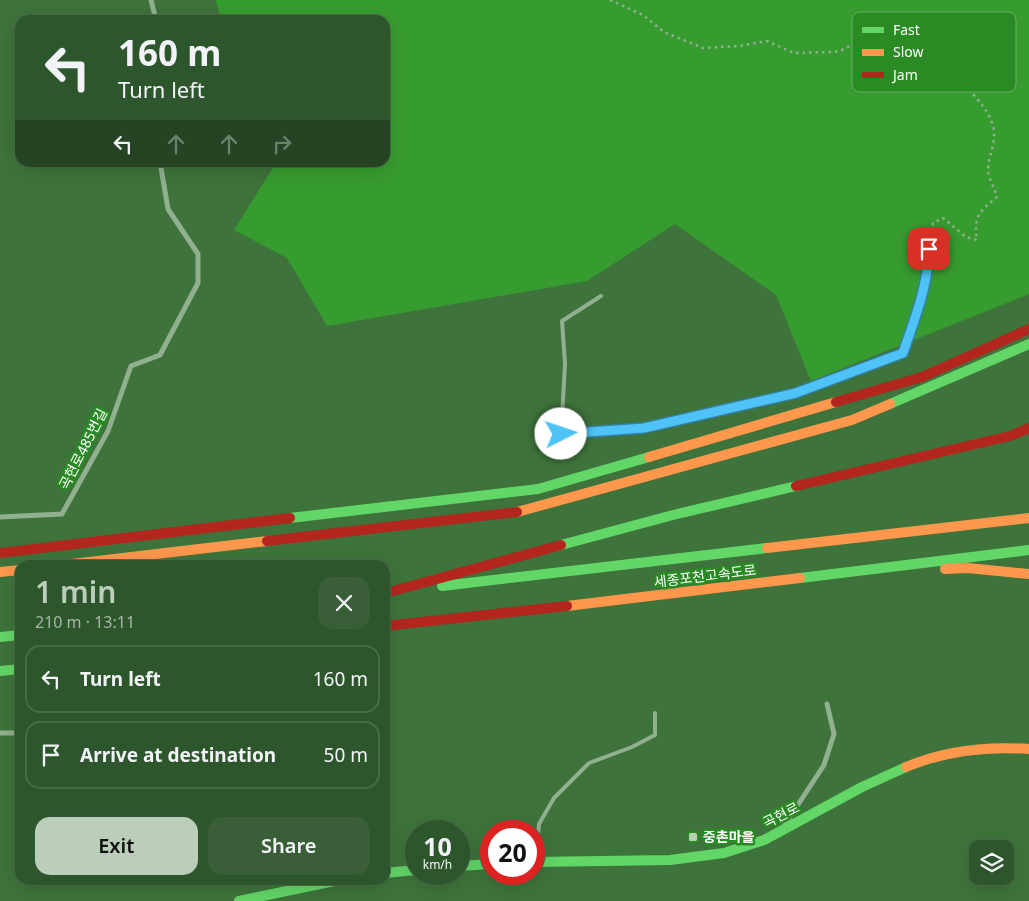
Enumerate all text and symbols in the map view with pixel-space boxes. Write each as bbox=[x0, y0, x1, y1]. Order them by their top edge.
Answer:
legend bbox=[852, 12, 1016, 92]
text: Fast bbox=[893, 20, 920, 39]
text: 160 m bbox=[118, 29, 221, 76]
icon: left bbox=[35, 35, 100, 100]
text: Slow bbox=[893, 42, 924, 61]
text: Jam bbox=[891, 65, 918, 84]
text: Turn left bbox=[118, 74, 205, 104]
icon: left bbox=[109, 130, 137, 158]
icon: ahead bbox=[162, 130, 190, 158]
icon: ahead bbox=[215, 130, 243, 158]
icon: right bbox=[268, 130, 296, 158]
pin bbox=[908, 228, 950, 270]
icon: arrive bbox=[915, 235, 943, 263]
street label: 곡현로485번길 bbox=[54, 405, 111, 492]
position arrow bbox=[534, 407, 586, 459]
street label: 세종포천고속도로 bbox=[653, 560, 757, 591]
text: 1 min bbox=[35, 571, 116, 612]
button: close bbox=[318, 577, 370, 629]
text: 210 m · 13:11 bbox=[35, 611, 135, 633]
icon: left bbox=[37, 665, 65, 693]
text: Turn left bbox=[80, 666, 161, 692]
text: 160 m bbox=[313, 666, 368, 692]
icon: arrive bbox=[37, 741, 65, 769]
text: Arrive at destination bbox=[80, 742, 276, 768]
text: 50 m bbox=[324, 742, 368, 768]
street label: 곡현로 bbox=[759, 797, 802, 832]
button: Exit bbox=[35, 817, 198, 875]
button: Share bbox=[208, 817, 370, 875]
speed limit sign: 20 bbox=[480, 820, 545, 885]
place label: 중촌마을 bbox=[703, 827, 755, 846]
text: 10 bbox=[423, 829, 452, 863]
marker: 중촌마을 bbox=[687, 831, 699, 843]
map controls bbox=[969, 840, 1014, 885]
button: layers bbox=[969, 840, 1014, 885]
text: km/h bbox=[423, 856, 452, 873]

